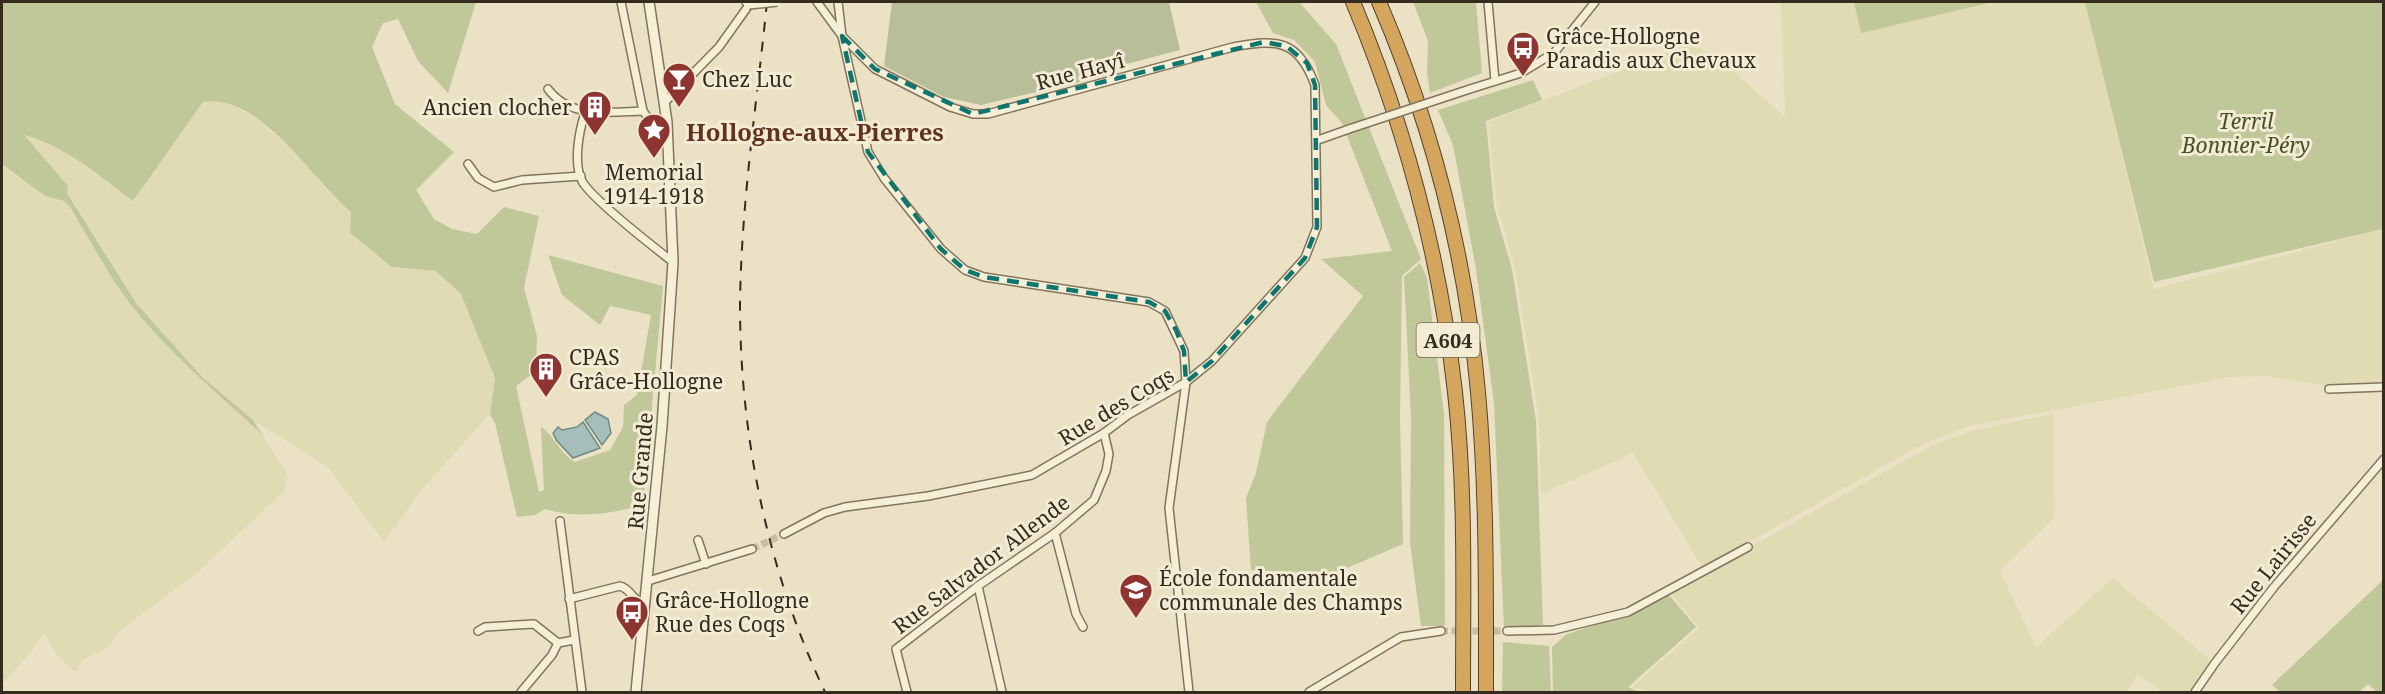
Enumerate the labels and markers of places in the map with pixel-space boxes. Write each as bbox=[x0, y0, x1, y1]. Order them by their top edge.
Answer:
place label: Grâce-Hollogne Paradis aux Chevaux bbox=[1546, 22, 1757, 74]
bus stop icon: Grâce-Hollogne Paradis aux Chevaux bbox=[1505, 30, 1541, 77]
bar icon: Chez Luc bbox=[661, 61, 697, 108]
place label: Chez Luc bbox=[702, 65, 792, 93]
building icon: Ancien clocher bbox=[577, 89, 613, 136]
place label: Ancien clocher bbox=[423, 93, 572, 121]
place icon: Memorial 1914-1918 bbox=[636, 112, 672, 159]
place label: Memorial 1914-1918 bbox=[604, 158, 704, 210]
place label: CPAS Grâce-Hollogne bbox=[569, 343, 723, 395]
building icon: CPAS Grâce-Hollogne bbox=[528, 351, 564, 398]
place label: École fondamentale communale des Champs bbox=[1159, 564, 1402, 616]
school or university icon: École fondamentale communale des Champs bbox=[1118, 572, 1154, 619]
place label: Grâce-Hollogne Rue des Coqs bbox=[655, 586, 809, 638]
bus stop icon: Grâce-Hollogne Rue des Coqs bbox=[614, 594, 650, 641]

